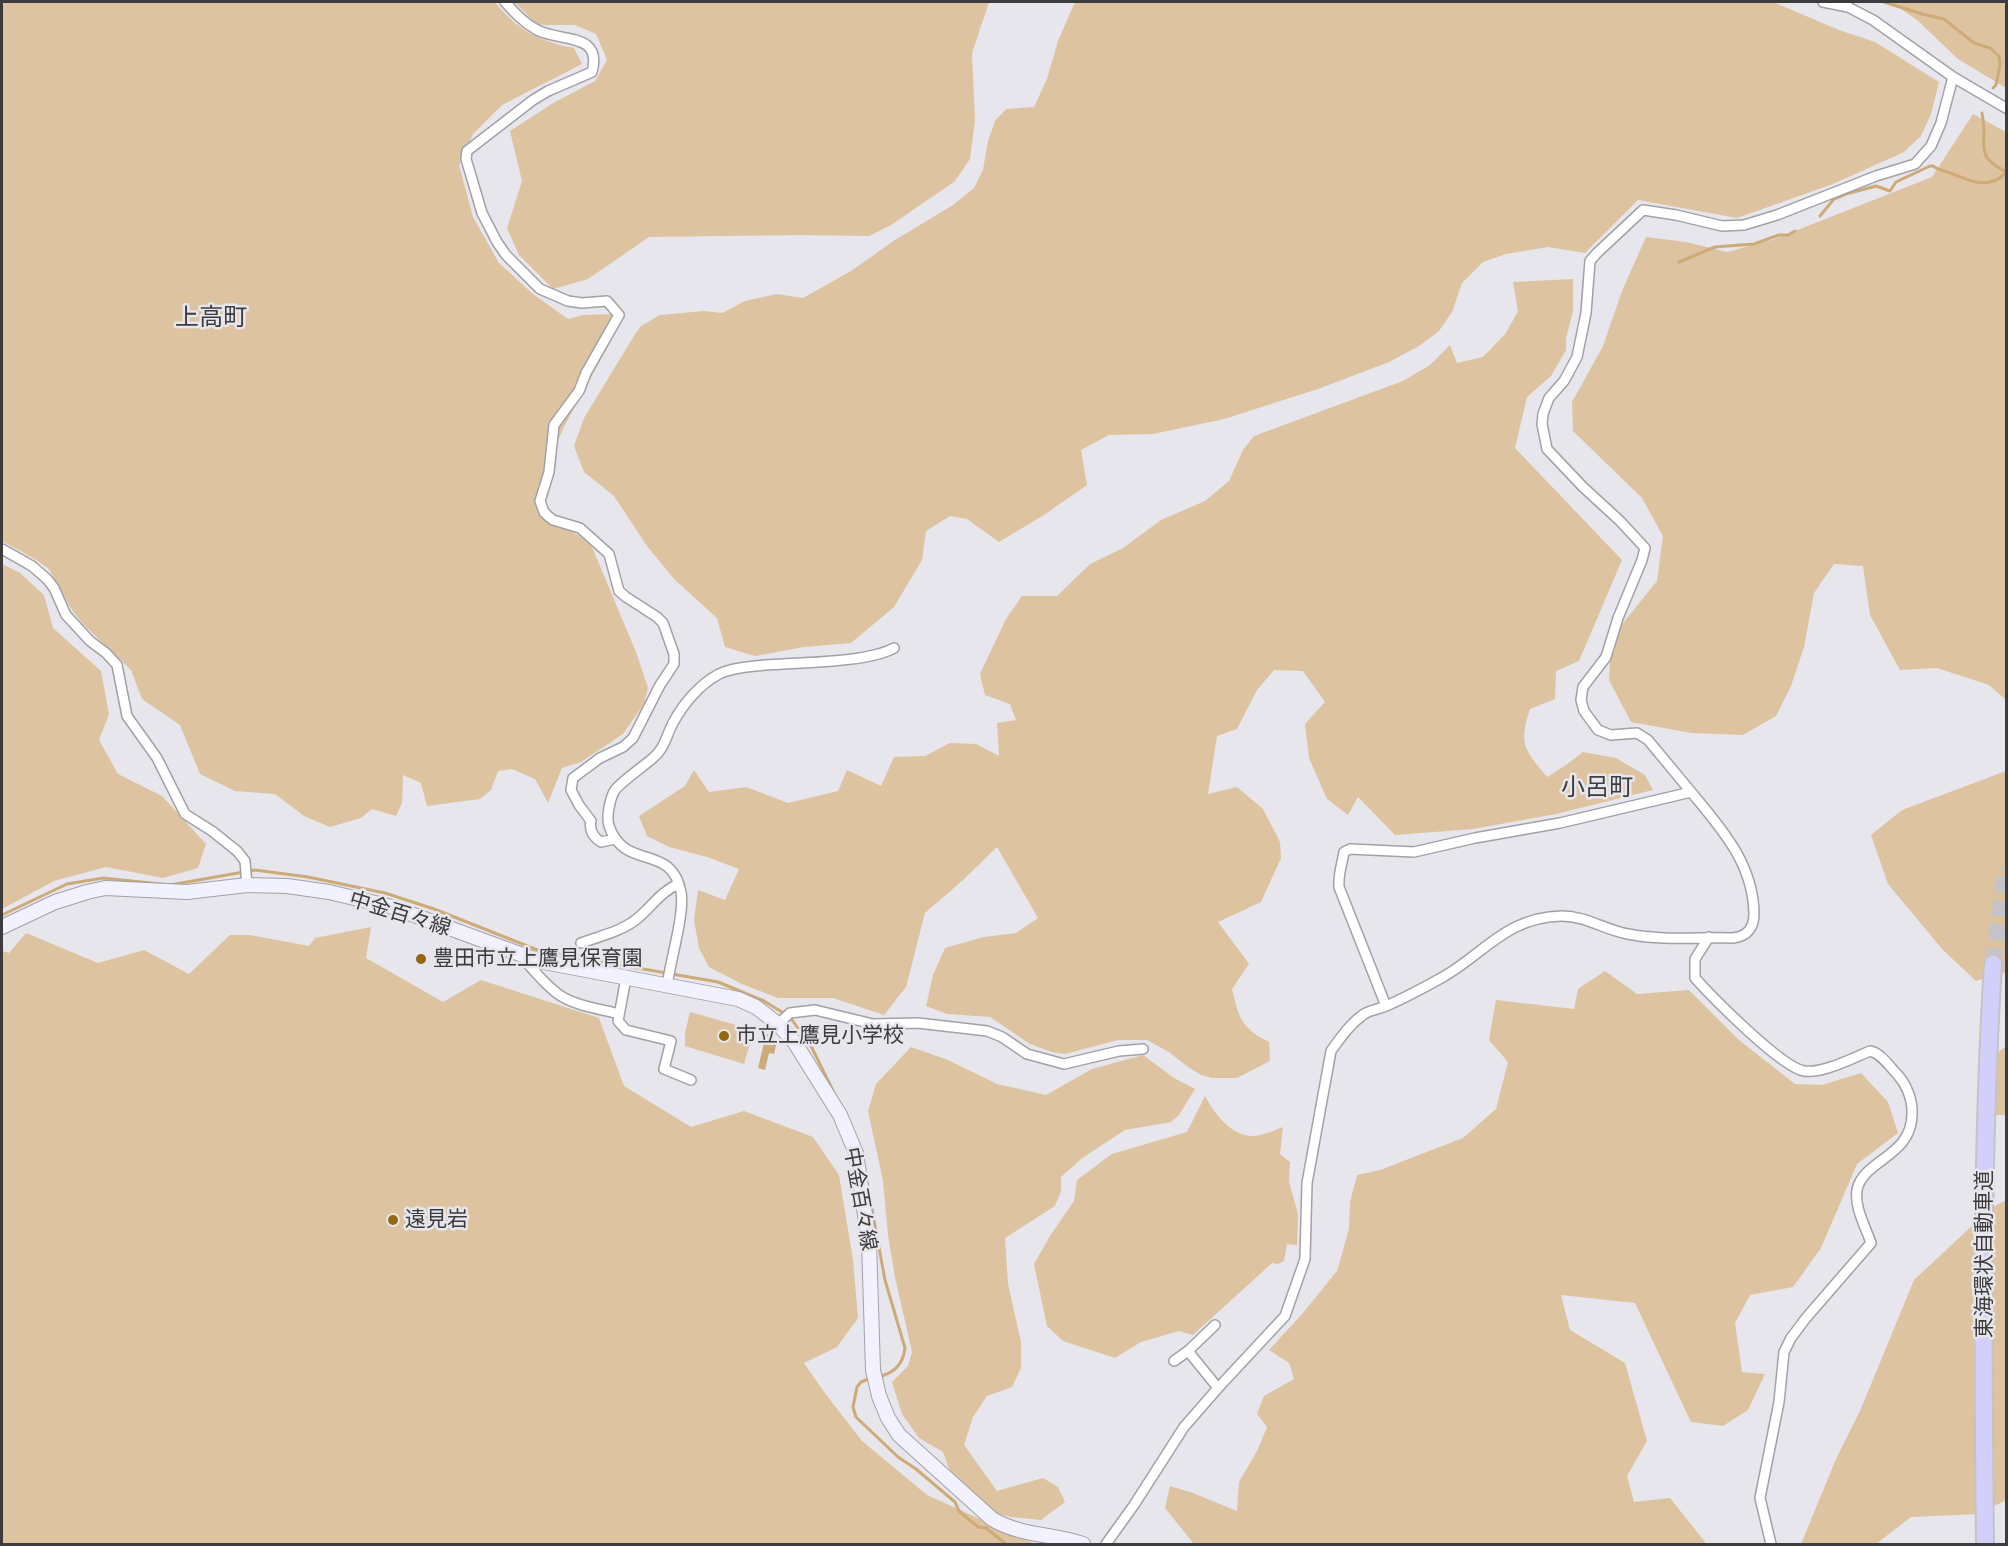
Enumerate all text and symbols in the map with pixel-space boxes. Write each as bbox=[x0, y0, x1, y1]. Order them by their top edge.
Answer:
district label: 上高町 bbox=[175, 304, 247, 332]
district label: 小呂町 bbox=[1561, 774, 1633, 802]
street label: 中金百々線 bbox=[346, 887, 454, 941]
place label: 豊田市立上鷹見保育園 bbox=[433, 946, 643, 972]
marker: 豊田市立上鷹見保育園 bbox=[414, 952, 428, 966]
place label: 市立上鷹見小学校 bbox=[736, 1023, 904, 1049]
marker: 市立上鷹見小学校 bbox=[717, 1029, 731, 1043]
street label: 中金百々線 bbox=[838, 1145, 882, 1253]
street label: 東海環状自動車道 bbox=[1972, 1170, 1998, 1338]
place label: 遠見岩 bbox=[405, 1207, 468, 1233]
marker: 遠見岩 bbox=[386, 1213, 400, 1227]

